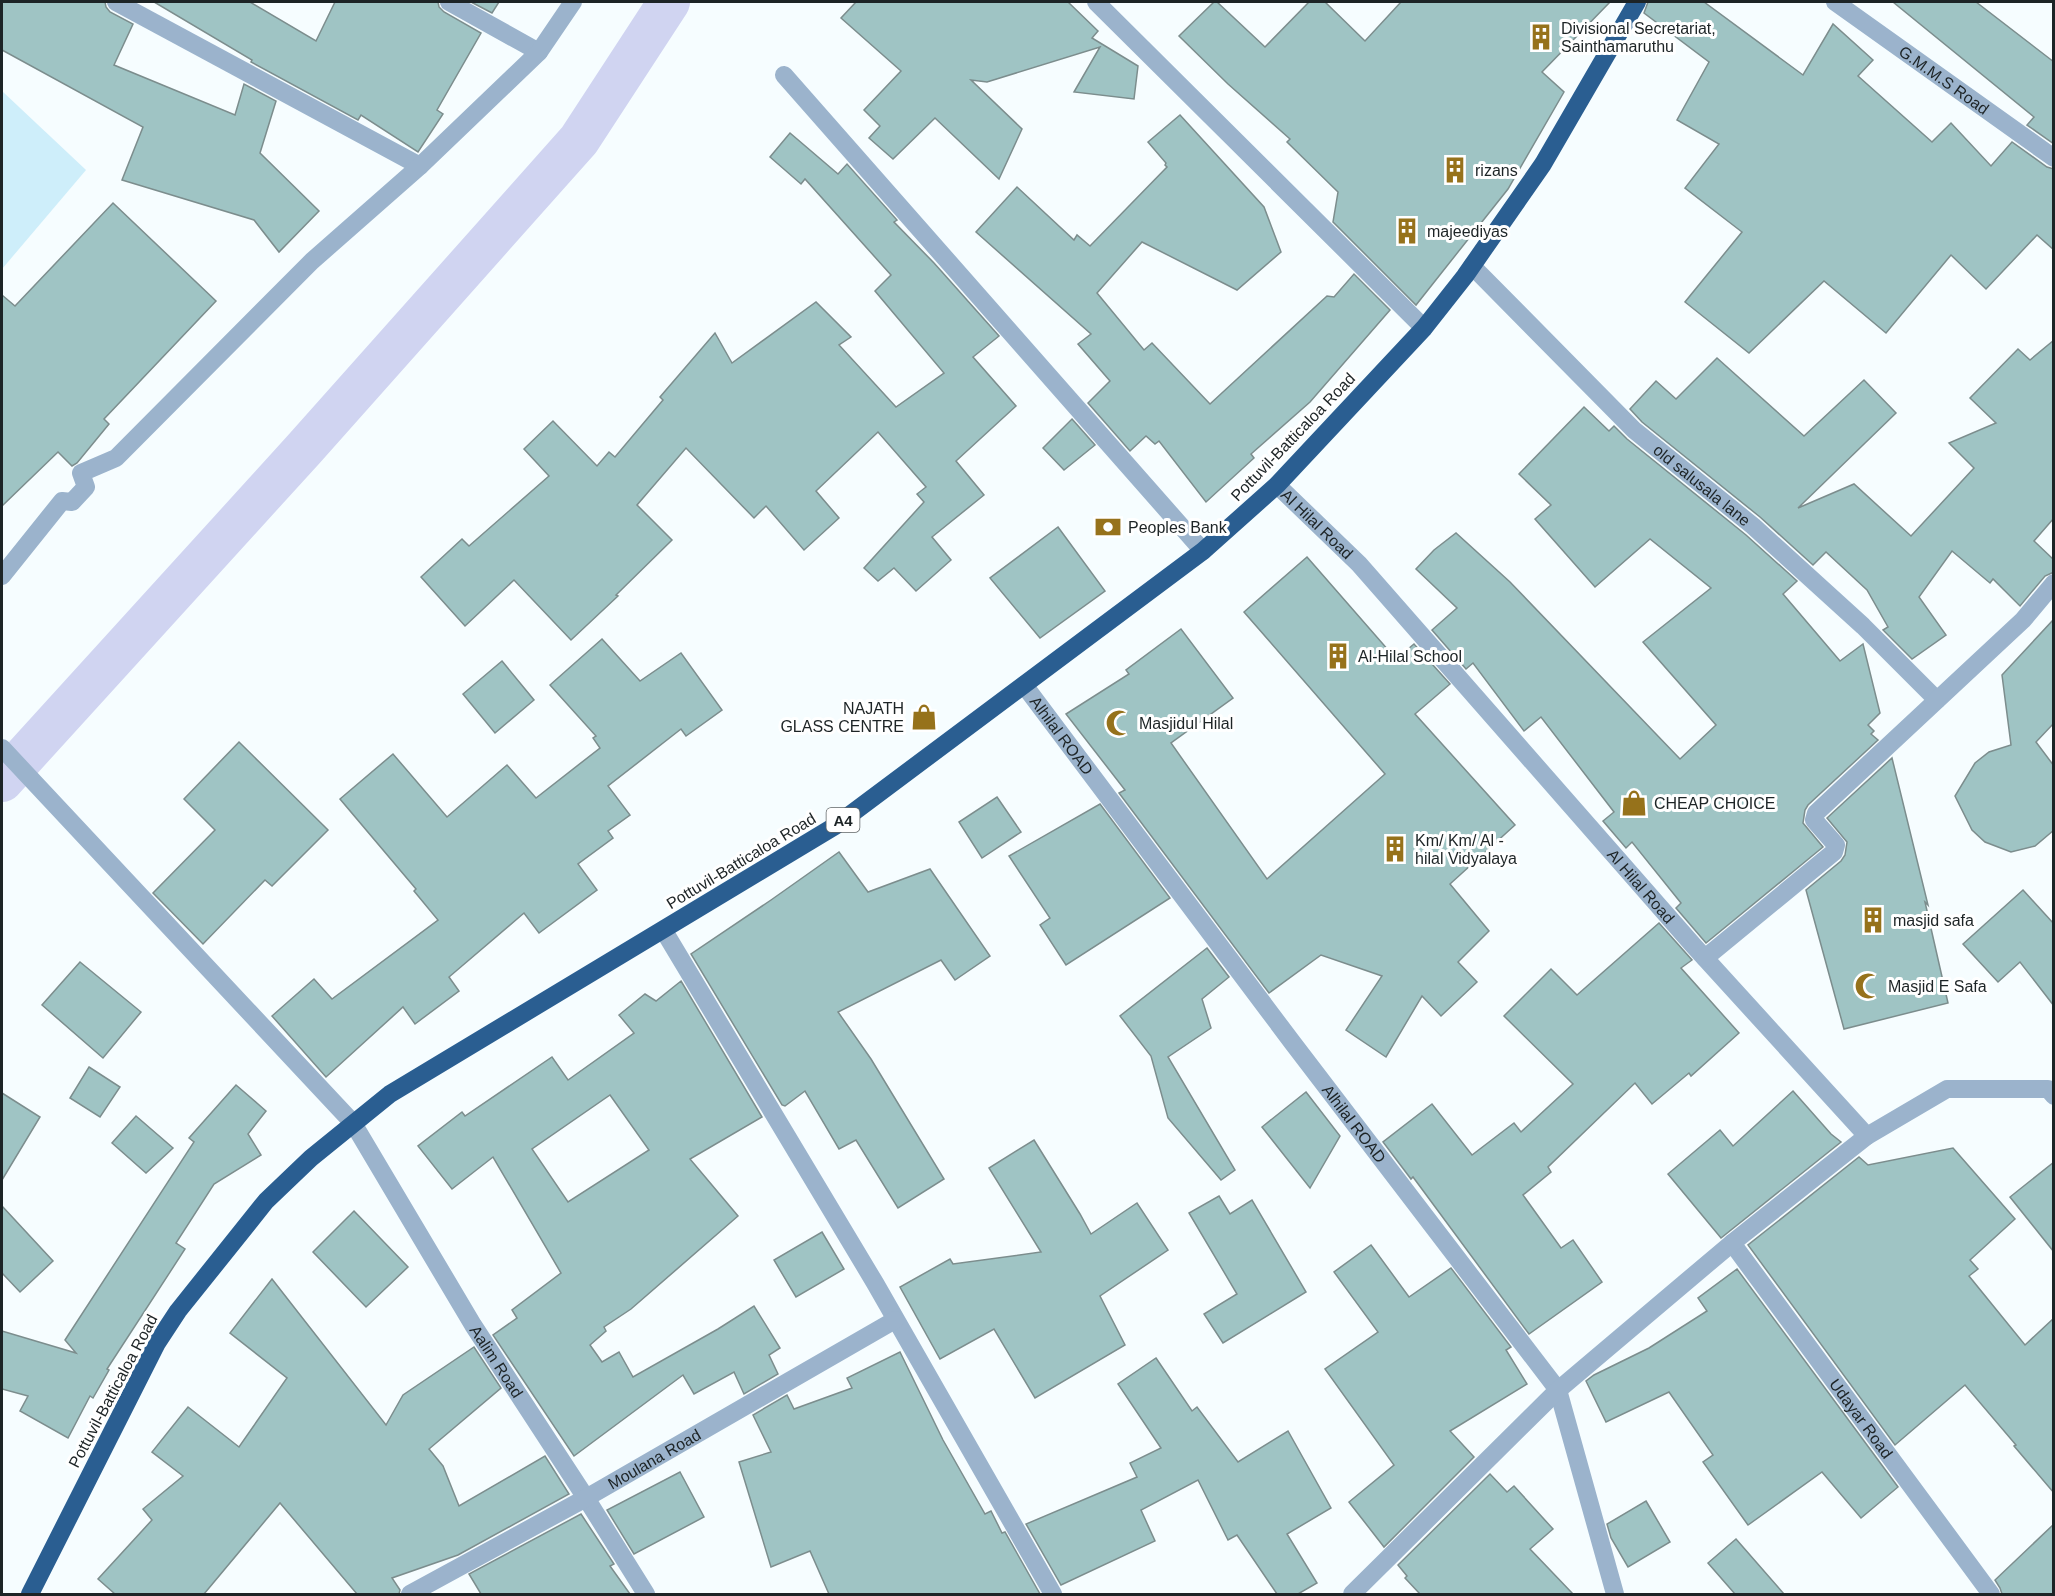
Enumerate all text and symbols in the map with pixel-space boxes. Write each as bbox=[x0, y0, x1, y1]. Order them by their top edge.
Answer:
place label: Divisional Secretariat, Sainthamaruthu bbox=[1561, 20, 1716, 55]
building icon: Divisional Secretariat, Sainthamaruthu bbox=[1526, 22, 1556, 52]
street label: G.M.M.S Road bbox=[1896, 42, 1992, 117]
building icon: rizans bbox=[1440, 155, 1470, 185]
place label: rizans bbox=[1475, 162, 1518, 179]
building icon: majeediyas bbox=[1392, 216, 1422, 246]
place label: majeediyas bbox=[1427, 223, 1508, 240]
street label: Pottuvil-Batticaloa Road bbox=[1228, 370, 1358, 504]
street label: old salusala lane bbox=[1650, 441, 1754, 529]
street label: Al Hilal Road bbox=[1278, 486, 1357, 562]
bank icon: Peoples Bank bbox=[1093, 512, 1123, 542]
place label: Peoples Bank bbox=[1128, 519, 1228, 536]
building icon: Al-Hilal School bbox=[1323, 641, 1353, 671]
place label: Al-Hilal School bbox=[1358, 648, 1462, 665]
street label: Alhilal ROAD bbox=[1027, 693, 1097, 778]
place label: NAJATH GLASS CENTRE bbox=[780, 700, 904, 735]
shop icon: NAJATH GLASS CENTRE bbox=[909, 702, 939, 732]
mosque icon: Masjidul Hilal bbox=[1104, 708, 1134, 738]
place label: Masjidul Hilal bbox=[1139, 715, 1233, 732]
shop icon: CHEAP CHOICE bbox=[1619, 788, 1649, 818]
place label: CHEAP CHOICE bbox=[1654, 795, 1776, 812]
road number: A4 bbox=[826, 808, 860, 832]
street label: Pottuvil-Batticaloa Road bbox=[663, 810, 819, 912]
place label: Km/ Km/ Al - hilal Vidyalaya bbox=[1415, 832, 1517, 867]
building icon: Km/ Km/ Al - hilal Vidyalaya bbox=[1380, 834, 1410, 864]
street label: Al Hilal Road bbox=[1604, 846, 1678, 926]
building icon: masjid safa bbox=[1858, 905, 1888, 935]
place label: masjid safa bbox=[1893, 912, 1974, 929]
mosque icon: Masjid E Safa bbox=[1853, 971, 1883, 1001]
place label: Masjid E Safa bbox=[1888, 978, 1987, 995]
street label: Alhilal ROAD bbox=[1319, 1081, 1389, 1166]
street label: Pottuvil-Batticaloa Road bbox=[65, 1312, 161, 1470]
street label: Aalim Road bbox=[467, 1322, 526, 1401]
street label: Udayar Road bbox=[1827, 1375, 1896, 1461]
street label: Moulana Road bbox=[605, 1425, 703, 1492]

